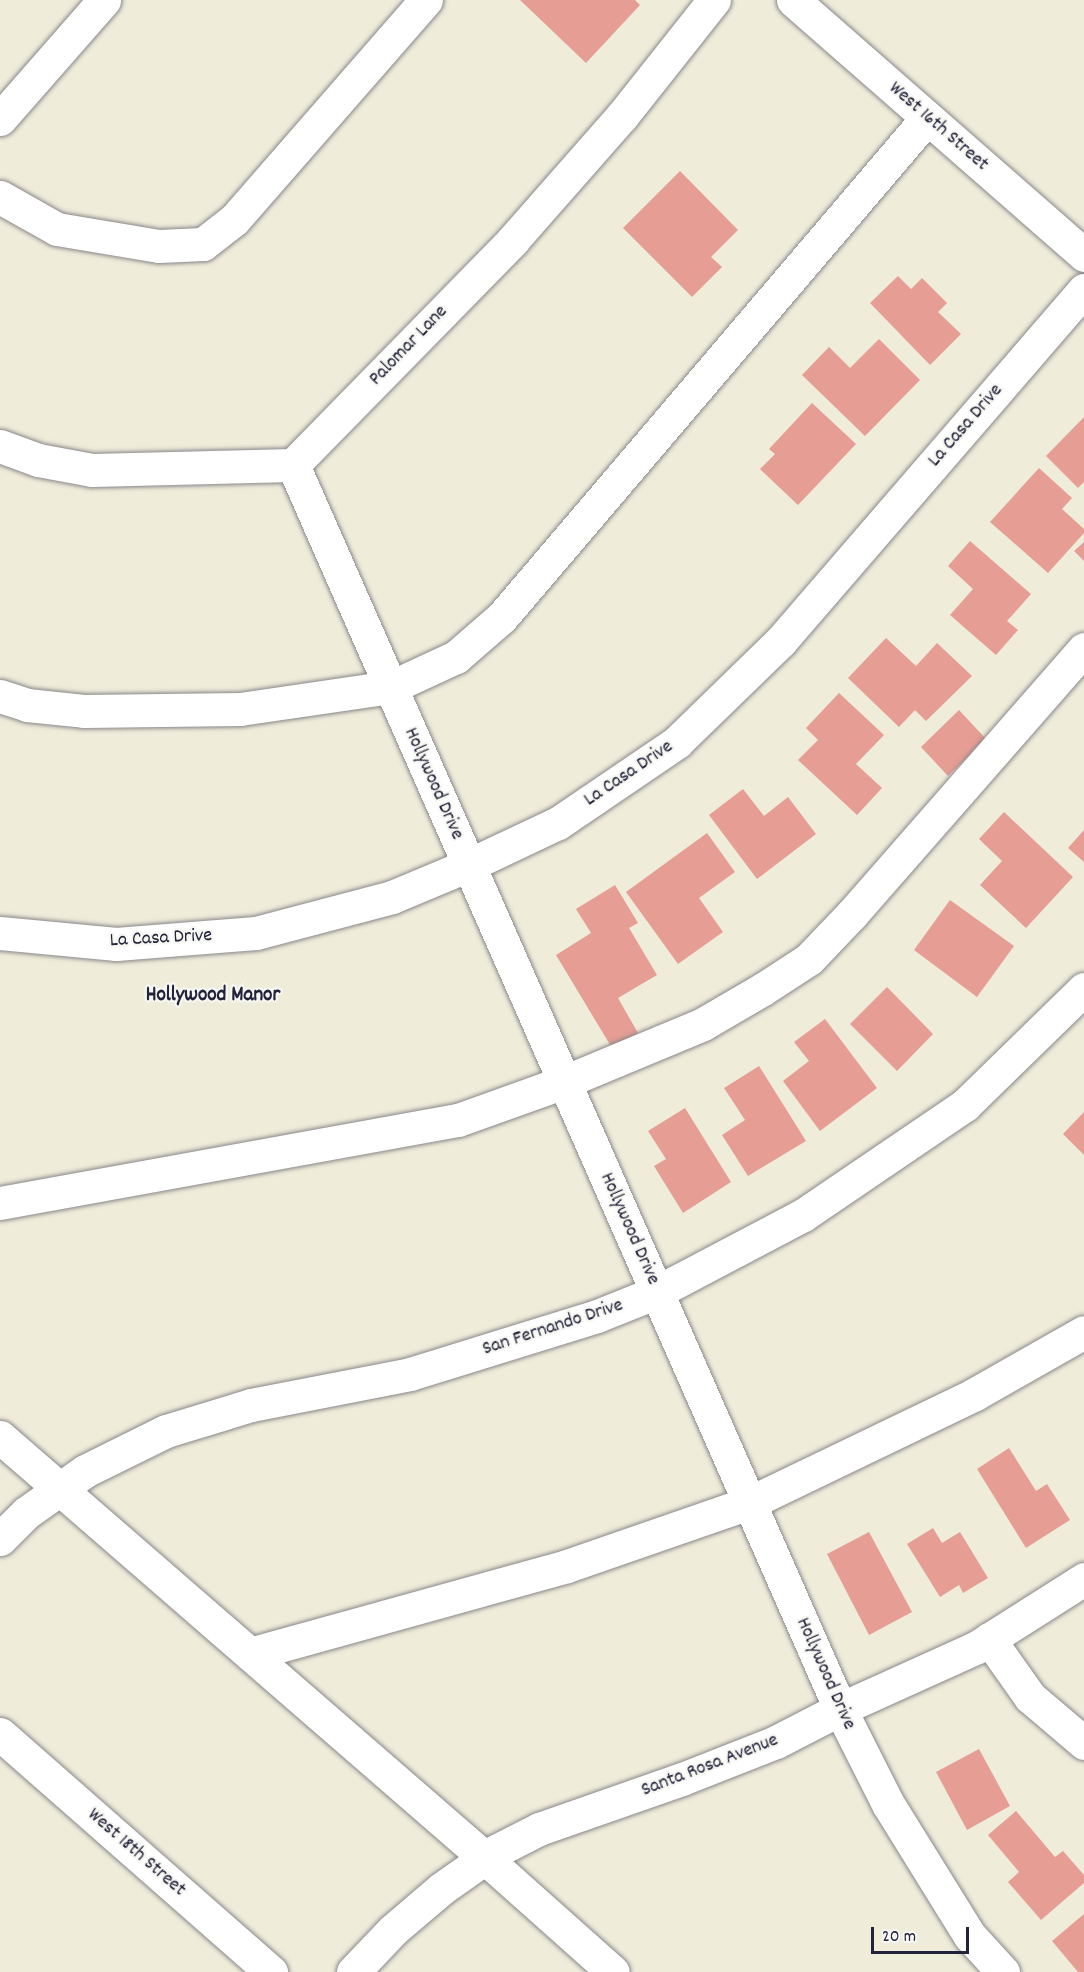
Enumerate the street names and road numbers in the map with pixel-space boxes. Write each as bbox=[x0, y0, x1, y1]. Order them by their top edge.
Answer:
street label: West 16th Street bbox=[883, 77, 993, 177]
street label: Palomar Lane bbox=[365, 301, 453, 391]
street label: La Casa Drive bbox=[923, 380, 1009, 472]
street label: Hollywood Drive bbox=[398, 724, 468, 844]
street label: La Casa Drive bbox=[580, 735, 678, 813]
street label: La Casa Drive bbox=[109, 924, 213, 954]
street label: Hollywood Drive bbox=[594, 1169, 664, 1289]
street label: San Fernando Drive bbox=[480, 1294, 626, 1362]
street label: Hollywood Drive bbox=[790, 1614, 860, 1734]
street label: Santa Rosa Avenue bbox=[638, 1729, 782, 1803]
street label: West 18th Street bbox=[82, 1804, 190, 1902]

